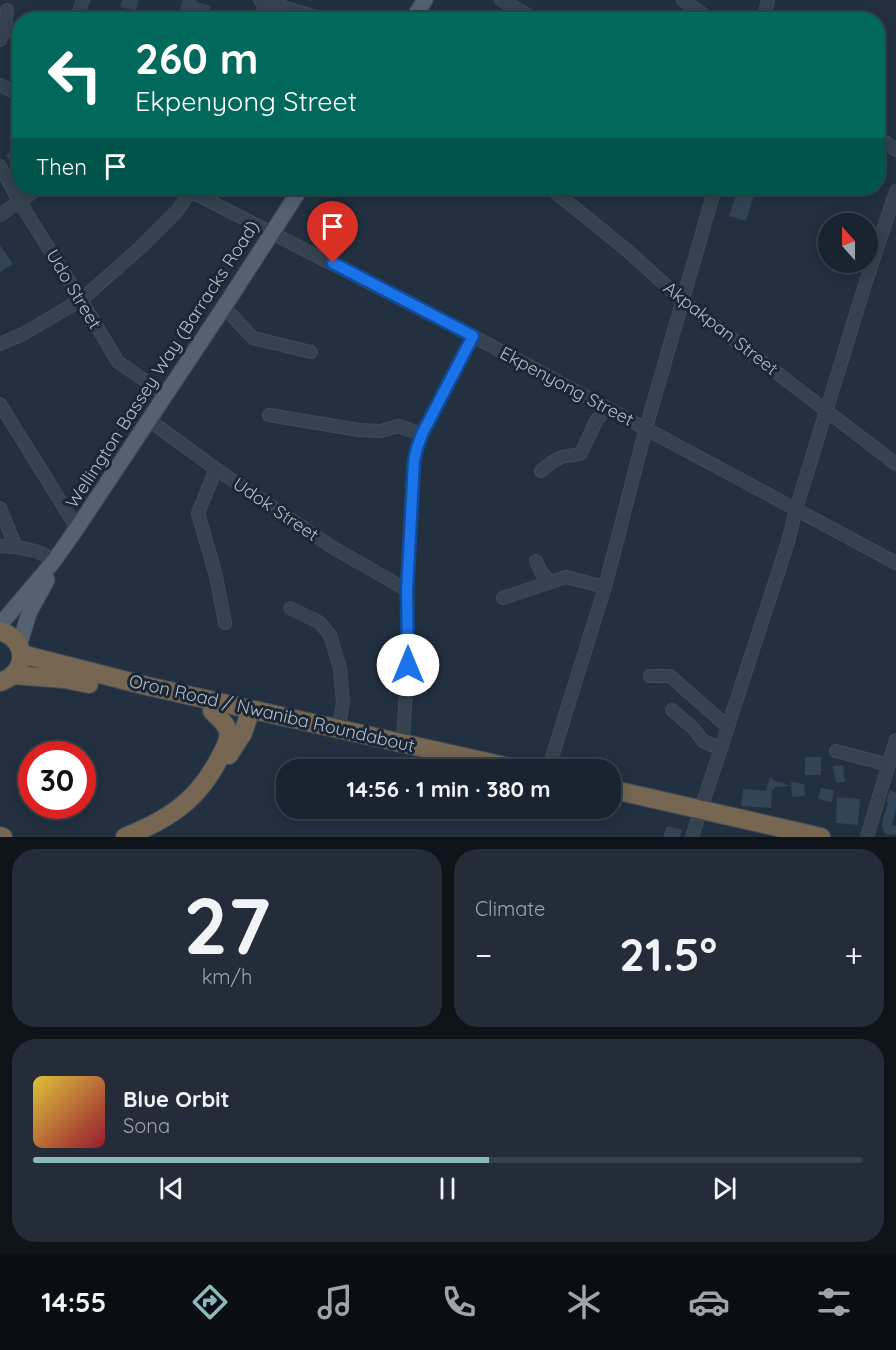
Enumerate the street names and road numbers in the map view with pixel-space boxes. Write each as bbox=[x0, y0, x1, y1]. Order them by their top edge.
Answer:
street label: Wellington Bassey Way (Barracks Road) bbox=[60, 216, 264, 512]
street label: Udo Street bbox=[41, 245, 107, 333]
street label: Akpakpan Street bbox=[659, 276, 783, 380]
street label: Ekpenyong Street bbox=[496, 341, 638, 431]
street label: Udok Street bbox=[229, 472, 323, 546]
street label: Oron Road / Nwaniba Roundabout bbox=[127, 669, 417, 757]

